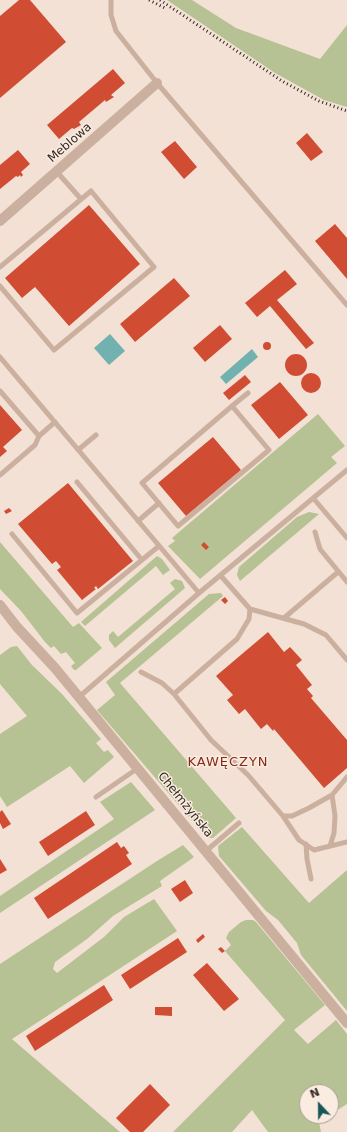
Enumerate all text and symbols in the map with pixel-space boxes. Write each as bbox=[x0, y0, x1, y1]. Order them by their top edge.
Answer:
street label: Meblowa bbox=[45, 120, 95, 166]
district label: KAWĘCZYN bbox=[187, 755, 269, 771]
street label: Chełmżyńska bbox=[154, 769, 216, 841]
north arrow bbox=[299, 1084, 339, 1124]
text: N bbox=[308, 1086, 321, 1101]

